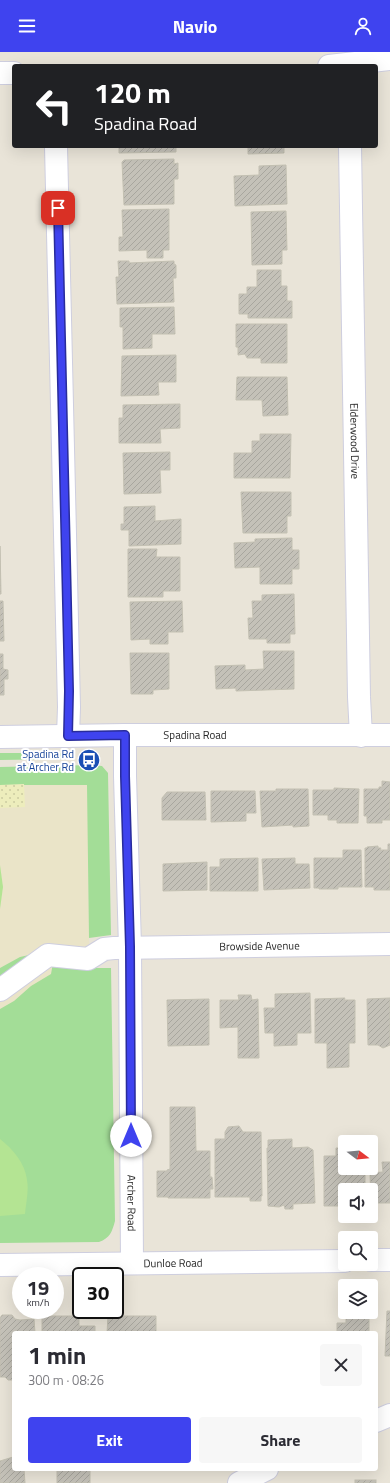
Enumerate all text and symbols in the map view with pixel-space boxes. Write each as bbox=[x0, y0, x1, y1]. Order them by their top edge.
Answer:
text: Navio bbox=[173, 13, 217, 40]
icon: menu bbox=[16, 15, 38, 37]
icon: person bbox=[352, 15, 374, 37]
text: 120 m bbox=[94, 71, 171, 114]
icon: left bbox=[28, 80, 80, 132]
text: Spadina Road bbox=[94, 110, 197, 137]
pin bbox=[41, 191, 75, 225]
icon: arrive bbox=[47, 197, 69, 219]
street label: Elderwood Drive bbox=[346, 403, 363, 480]
street label: Spadina Road bbox=[163, 727, 227, 743]
place label: Spadina Rd at Archer Rd bbox=[17, 746, 74, 775]
bus stop icon: Spadina Rd at Archer Rd bbox=[76, 747, 102, 773]
street label: Browside Avenue bbox=[219, 937, 300, 954]
position arrow bbox=[110, 1115, 152, 1157]
north arrow bbox=[338, 1135, 378, 1175]
map controls bbox=[338, 1135, 378, 1319]
street label: Archer Road bbox=[123, 1175, 140, 1231]
button: sound bbox=[338, 1183, 378, 1223]
button: search bbox=[338, 1231, 378, 1271]
street label: Dunloe Road bbox=[143, 1255, 203, 1271]
speed limit sign: 30 bbox=[72, 1267, 124, 1319]
text: 19 bbox=[27, 1272, 49, 1303]
button: layers bbox=[338, 1279, 378, 1319]
text: km/h bbox=[27, 1295, 49, 1310]
text: 1 min bbox=[28, 1337, 86, 1373]
button: close bbox=[320, 1344, 362, 1386]
text: 300 m · 08:26 bbox=[28, 1370, 104, 1390]
button: Exit bbox=[28, 1417, 191, 1463]
button: Share bbox=[199, 1417, 362, 1463]

